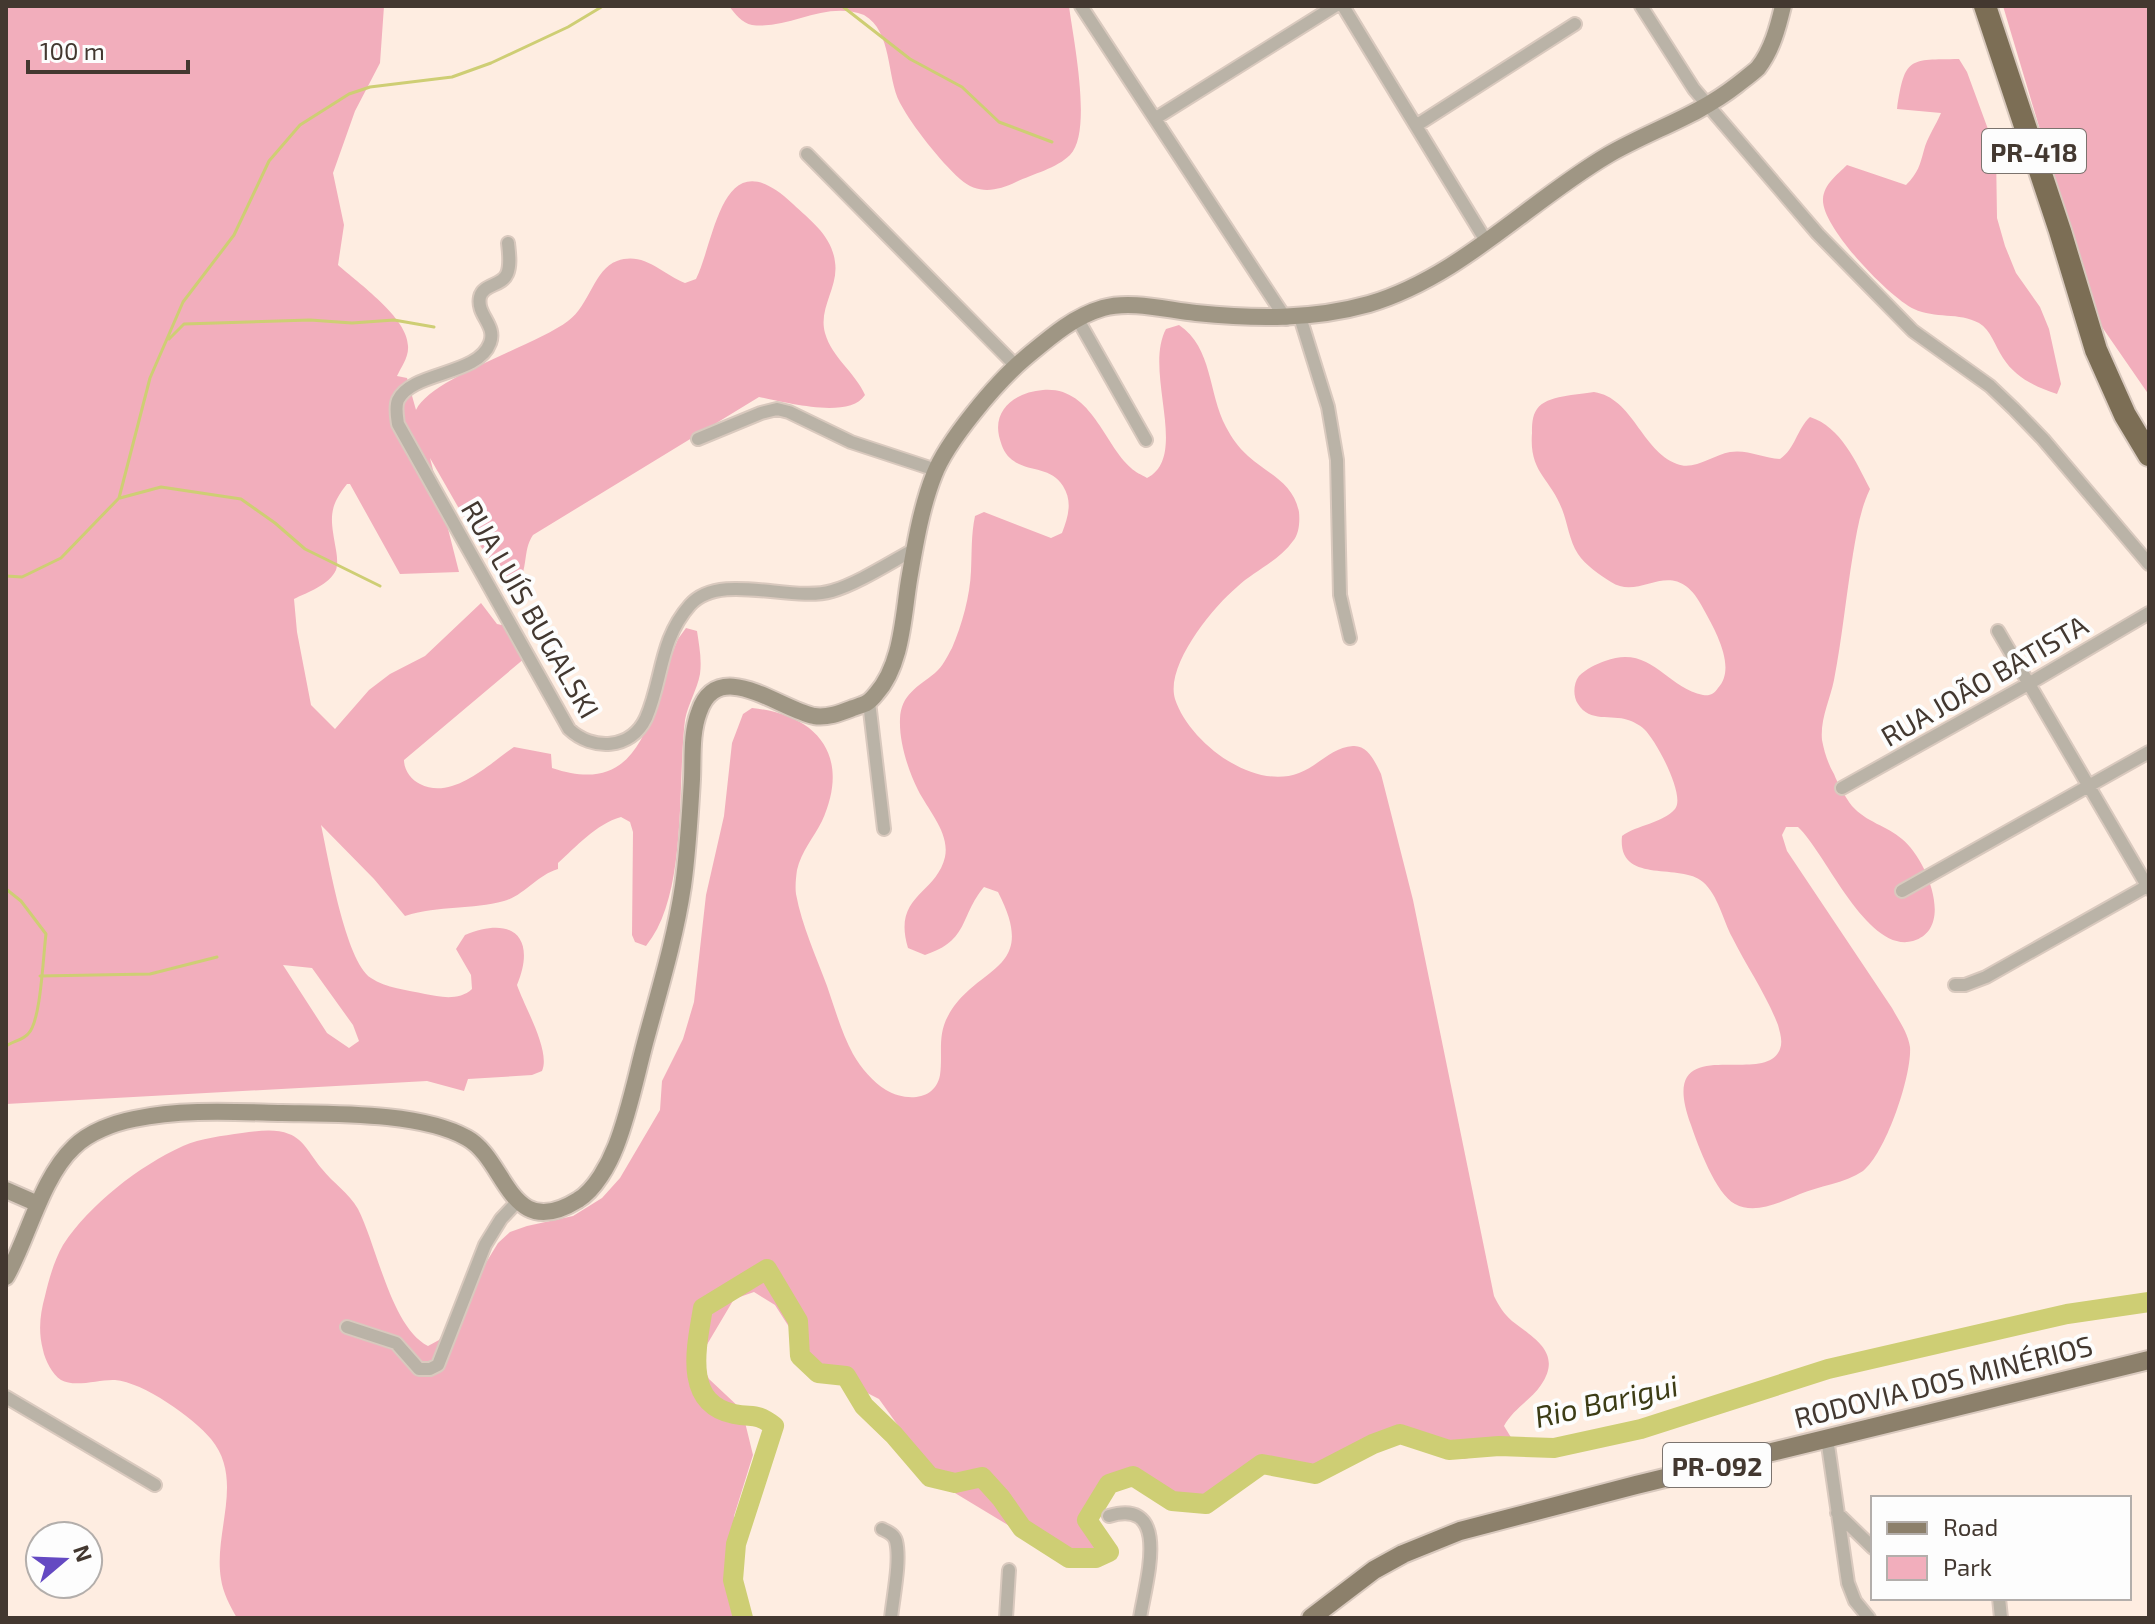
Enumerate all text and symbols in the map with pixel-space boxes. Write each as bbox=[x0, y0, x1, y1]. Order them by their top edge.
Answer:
scale bar bbox=[28, 24, 188, 74]
text: 100 m bbox=[40, 36, 105, 65]
road number: PR-418 bbox=[1982, 129, 2086, 173]
street label: RUA LUÍS BUGALSKI bbox=[455, 494, 607, 724]
street label: RUA JOÃO BATISTA bbox=[1875, 607, 2094, 753]
street label: RODOVIA DOS MINÉRIOS bbox=[1790, 1327, 2096, 1435]
water label: Rio Barigui bbox=[1531, 1366, 1681, 1434]
road number: PR-092 bbox=[1663, 1443, 1771, 1487]
legend bbox=[1871, 1496, 2131, 1600]
text: Road bbox=[1943, 1512, 1998, 1541]
north arrow bbox=[24, 1520, 104, 1600]
text: N bbox=[69, 1541, 99, 1565]
text: Park bbox=[1943, 1552, 1992, 1581]

